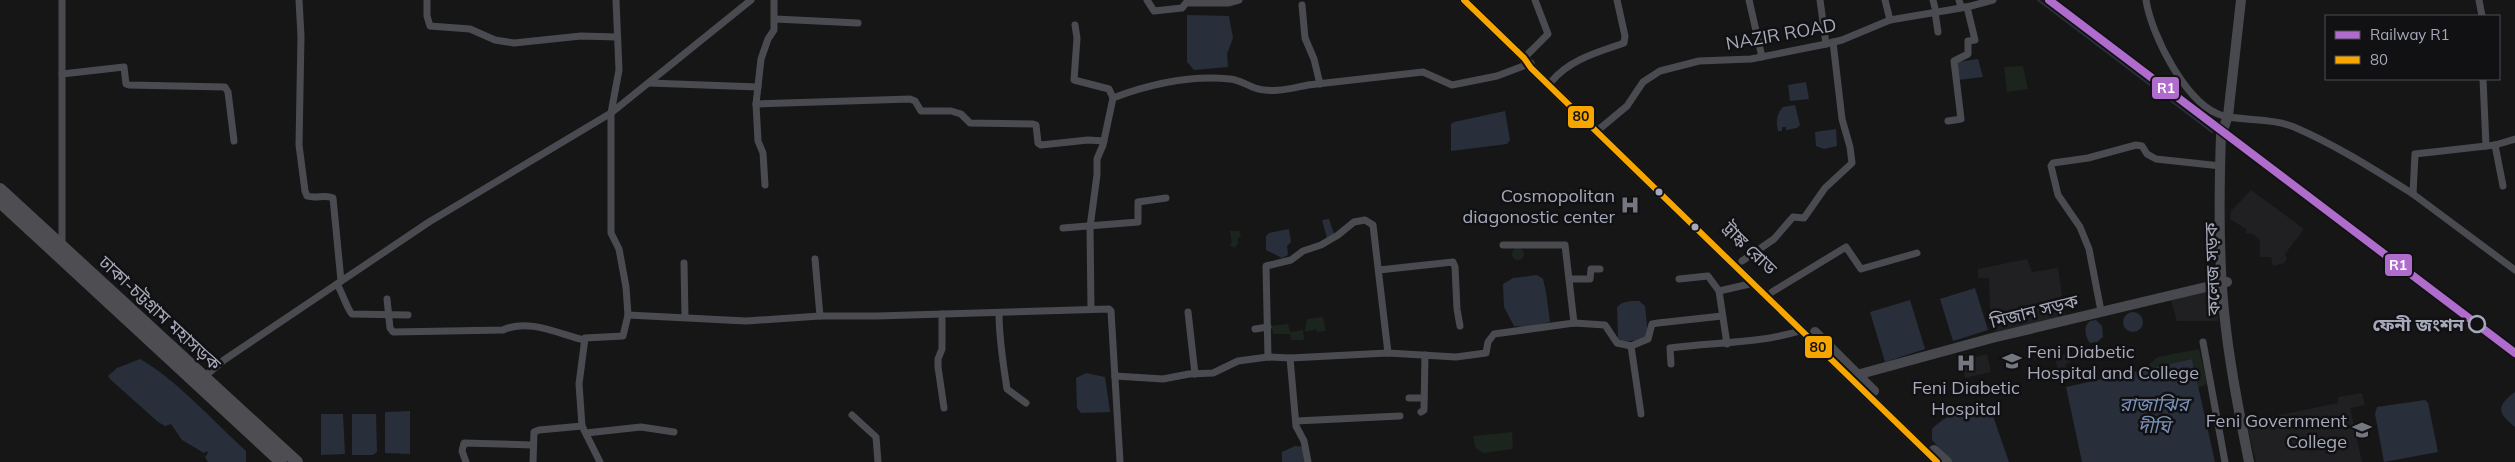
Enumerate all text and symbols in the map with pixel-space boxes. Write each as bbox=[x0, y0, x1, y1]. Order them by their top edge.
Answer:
street label: NAZIR ROAD bbox=[1724, 13, 1838, 55]
legend bbox=[2325, 15, 2500, 80]
text: Railway R1 bbox=[2370, 25, 2450, 44]
text: 80 bbox=[2370, 50, 2388, 69]
line badge: R1 bbox=[2151, 76, 2180, 100]
text: R1 bbox=[2157, 79, 2175, 97]
line badge: 80 bbox=[1567, 105, 1595, 129]
text: 80 bbox=[1573, 107, 1589, 125]
place label: Cosmopolitan diagonostic center bbox=[1463, 184, 1615, 228]
unlabelled marker bbox=[1654, 187, 1664, 197]
hospital icon: Cosmopolitan diagonostic center bbox=[1619, 194, 1641, 216]
street label: ট্রাঙ্ক রোড bbox=[1717, 216, 1782, 280]
unlabelled marker bbox=[1690, 222, 1700, 232]
street label: কলেজ সড়ক bbox=[2199, 222, 2225, 317]
street label: ঢাকা-চট্টগ্রাম মহাসড়ক bbox=[93, 250, 226, 376]
line badge: R1 bbox=[2384, 253, 2413, 277]
text: R1 bbox=[2389, 256, 2407, 274]
street label: মিজান সড়ক bbox=[1986, 289, 2081, 333]
place label: ফেনী জংশন bbox=[2372, 313, 2465, 336]
marker: ফেনী জংশন bbox=[2468, 315, 2486, 333]
line badge: 80 bbox=[1804, 335, 1833, 359]
text: 80 bbox=[1810, 338, 1826, 356]
place label: Feni Diabetic Hospital and College bbox=[2027, 340, 2199, 384]
school or university icon: Feni Diabetic Hospital and College bbox=[2001, 350, 2023, 372]
hospital icon: Feni Diabetic Hospital bbox=[1955, 352, 1977, 374]
place label: Feni Diabetic Hospital bbox=[1912, 376, 2020, 420]
water label: রাজাঝির দীঘি bbox=[2119, 392, 2192, 438]
place label: Feni Government College bbox=[2206, 409, 2347, 453]
school or university icon: Feni Government College bbox=[2351, 419, 2373, 441]

